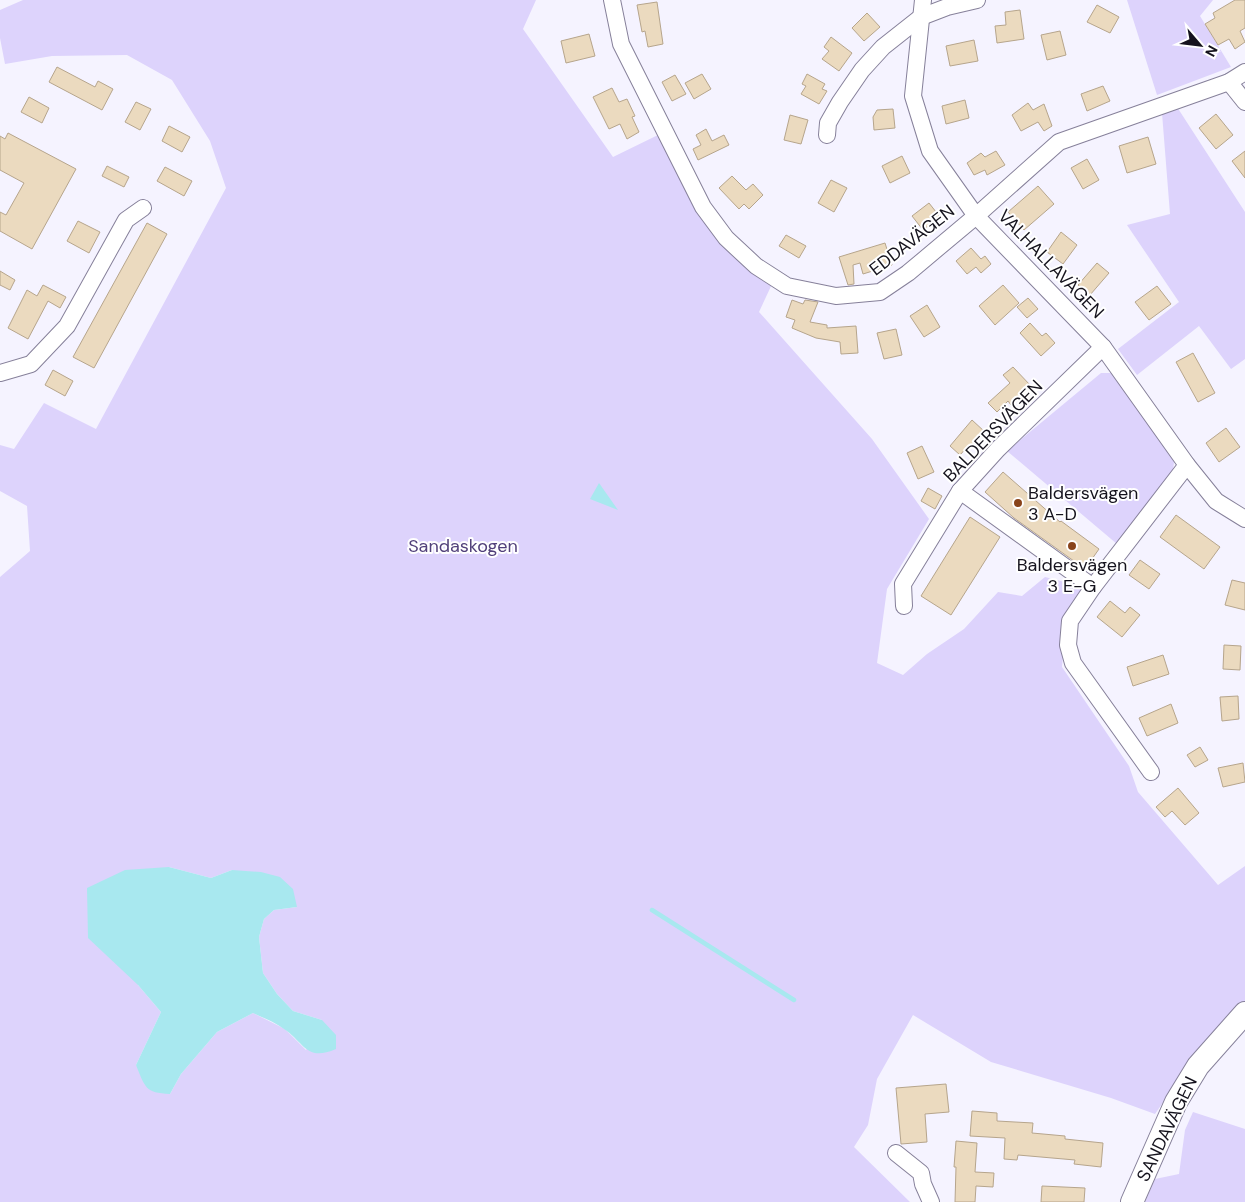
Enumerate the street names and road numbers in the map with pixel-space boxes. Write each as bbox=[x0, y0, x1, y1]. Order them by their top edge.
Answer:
street label: EDDAVÄGEN bbox=[864, 199, 960, 281]
street label: VALHALLAVÄGEN bbox=[993, 204, 1109, 324]
street label: BALDERSVÄGEN bbox=[938, 375, 1048, 487]
street label: SANDAVÄGEN bbox=[1131, 1072, 1203, 1186]

